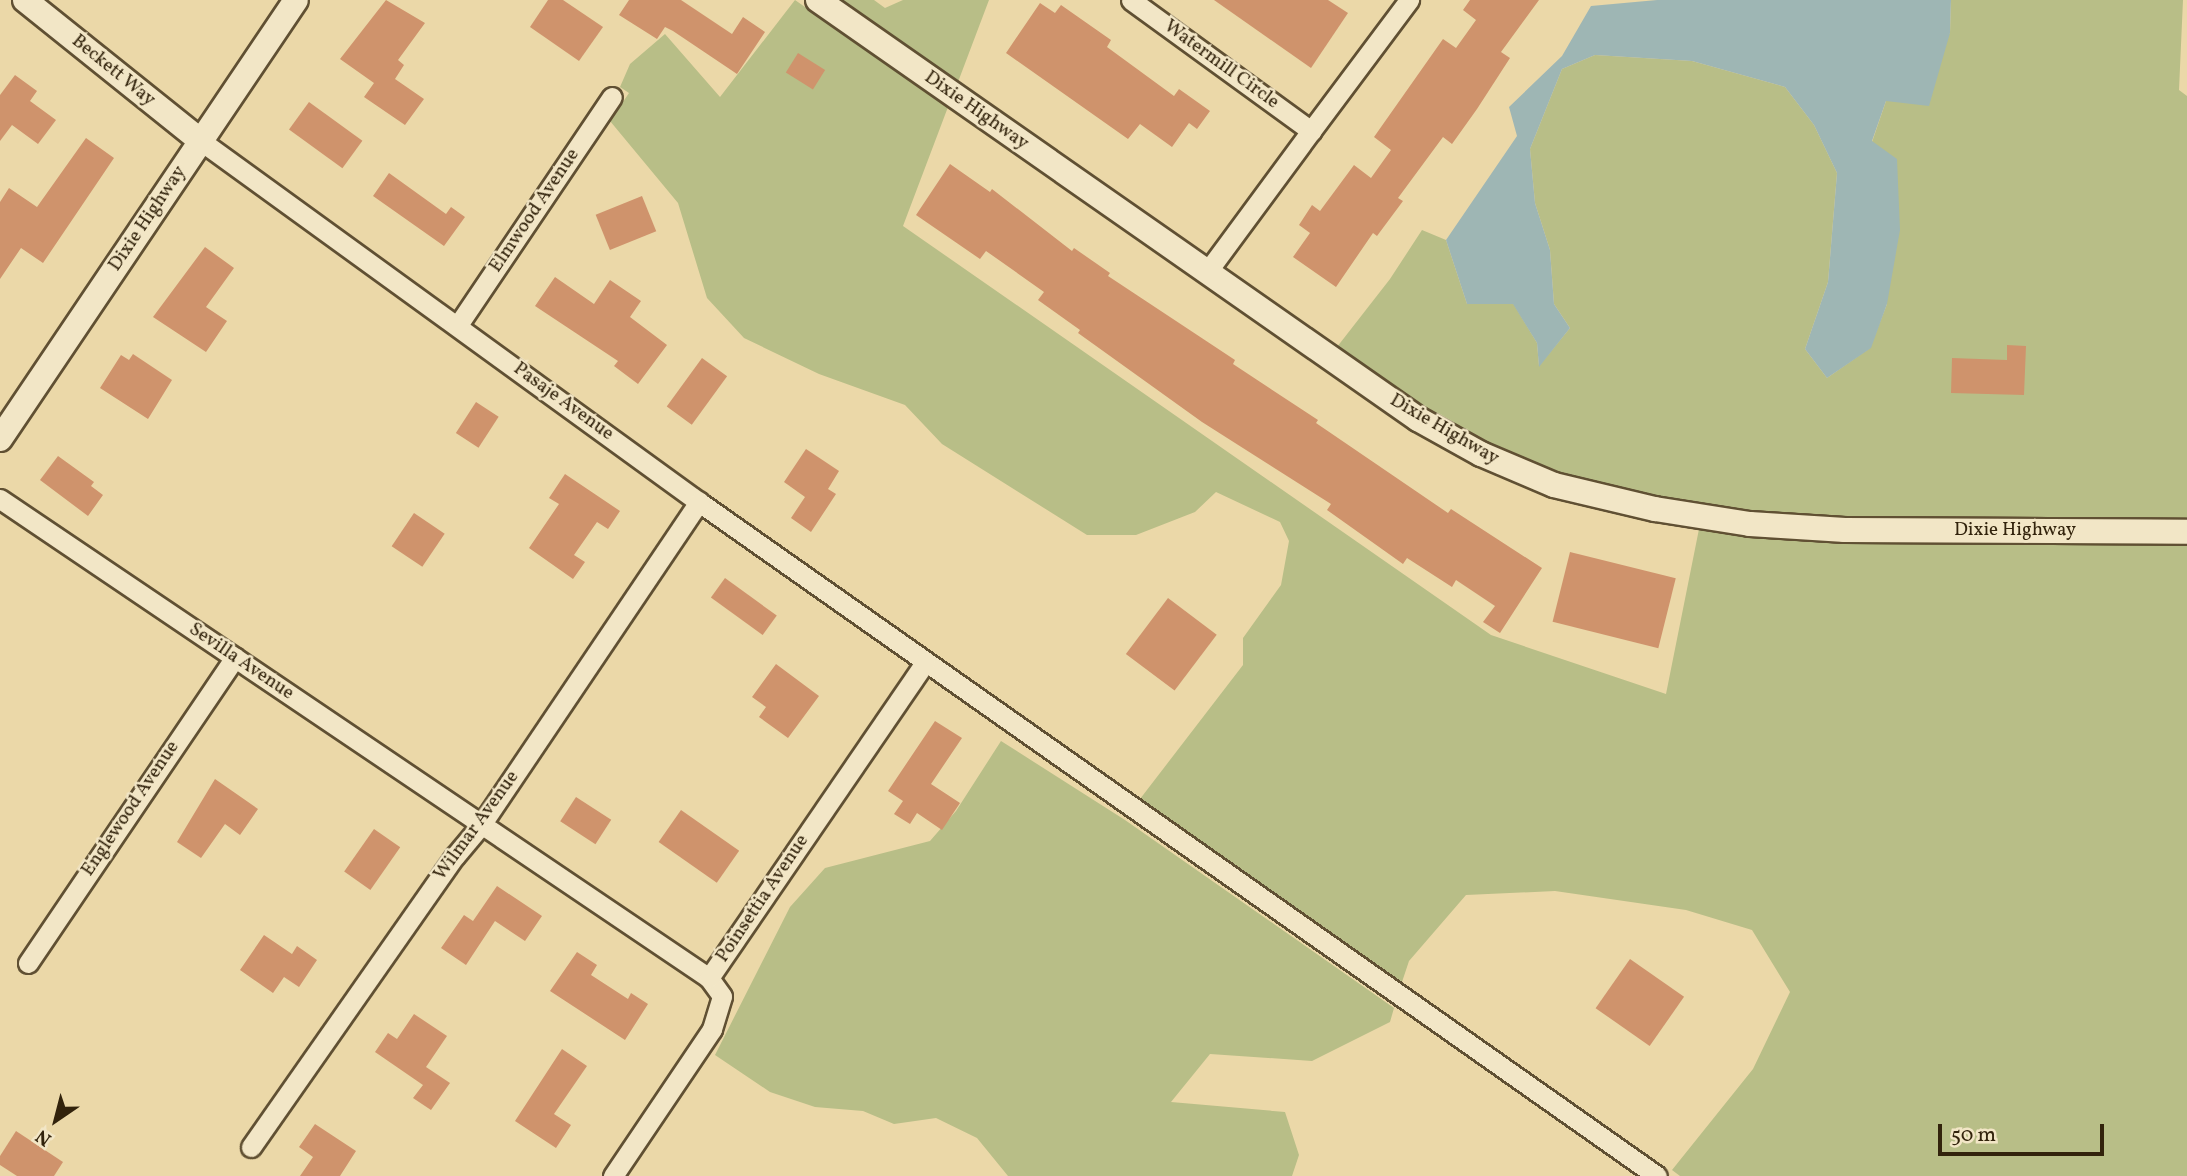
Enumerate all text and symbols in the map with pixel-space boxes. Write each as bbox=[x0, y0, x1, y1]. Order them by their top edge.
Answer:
street label: Watermill Circle bbox=[1159, 16, 1283, 114]
street label: Beckett Way bbox=[66, 30, 160, 112]
street label: Dixie Highway bbox=[919, 67, 1033, 155]
street label: Elmwood Avenue bbox=[485, 145, 585, 277]
street label: Dixie Highway bbox=[104, 162, 192, 276]
street label: Pasaje Avenue bbox=[508, 358, 618, 446]
street label: Dixie Highway bbox=[1385, 390, 1503, 470]
street label: Dixie Highway bbox=[1954, 520, 2076, 542]
street label: Sevilla Avenue bbox=[184, 618, 298, 706]
street label: Englewood Avenue bbox=[77, 737, 185, 881]
street label: Wilmar Avenue bbox=[430, 767, 524, 885]
street label: Poinsettia Avenue bbox=[712, 831, 814, 967]
north arrow bbox=[21, 1085, 91, 1155]
scale bar bbox=[1942, 1110, 2108, 1154]
text: 50 m bbox=[1951, 1121, 1996, 1150]
text: N bbox=[31, 1123, 57, 1152]

